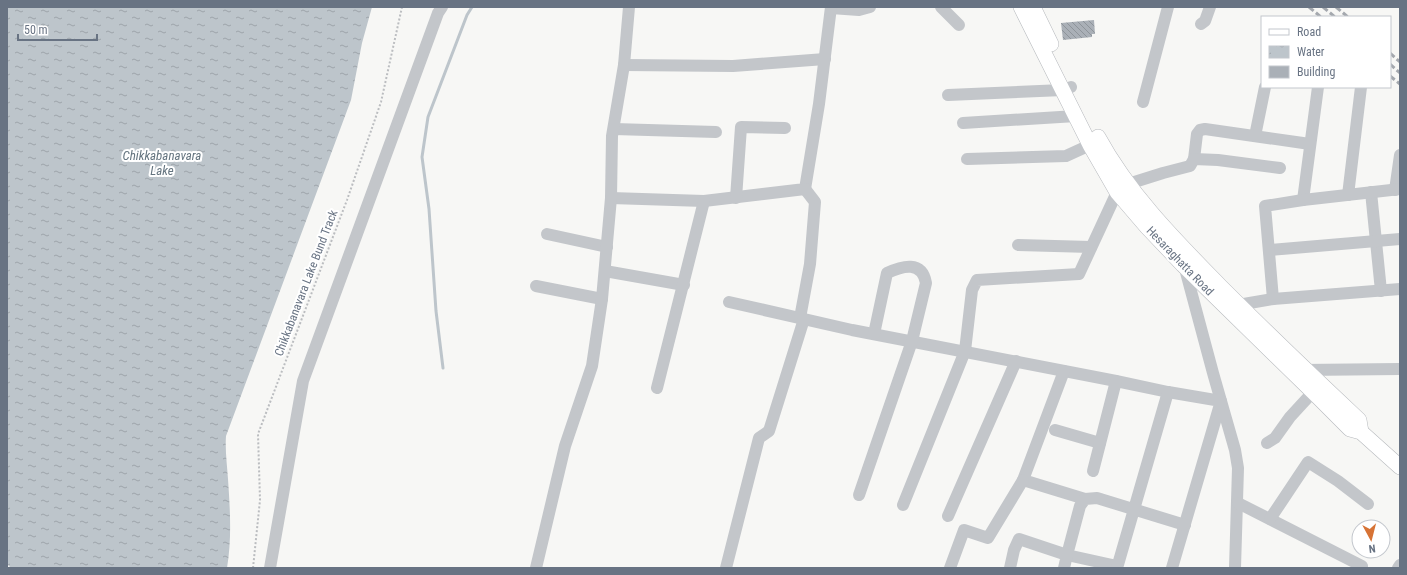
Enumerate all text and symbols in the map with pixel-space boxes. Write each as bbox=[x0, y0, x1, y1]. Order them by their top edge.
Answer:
scale bar bbox=[18, 16, 97, 42]
legend bbox=[1261, 16, 1391, 88]
text: 50 m bbox=[24, 23, 48, 37]
text: Road bbox=[1297, 25, 1321, 39]
text: Water bbox=[1297, 45, 1325, 59]
text: Building bbox=[1297, 65, 1335, 79]
water label: Chikkabanavara Lake bbox=[123, 148, 201, 178]
street label: Chikkabanavara Lake Bund Track bbox=[272, 207, 341, 358]
street label: Hesaraghatta Road bbox=[1143, 224, 1217, 298]
north arrow bbox=[1351, 519, 1391, 559]
text: N bbox=[1368, 542, 1376, 555]

